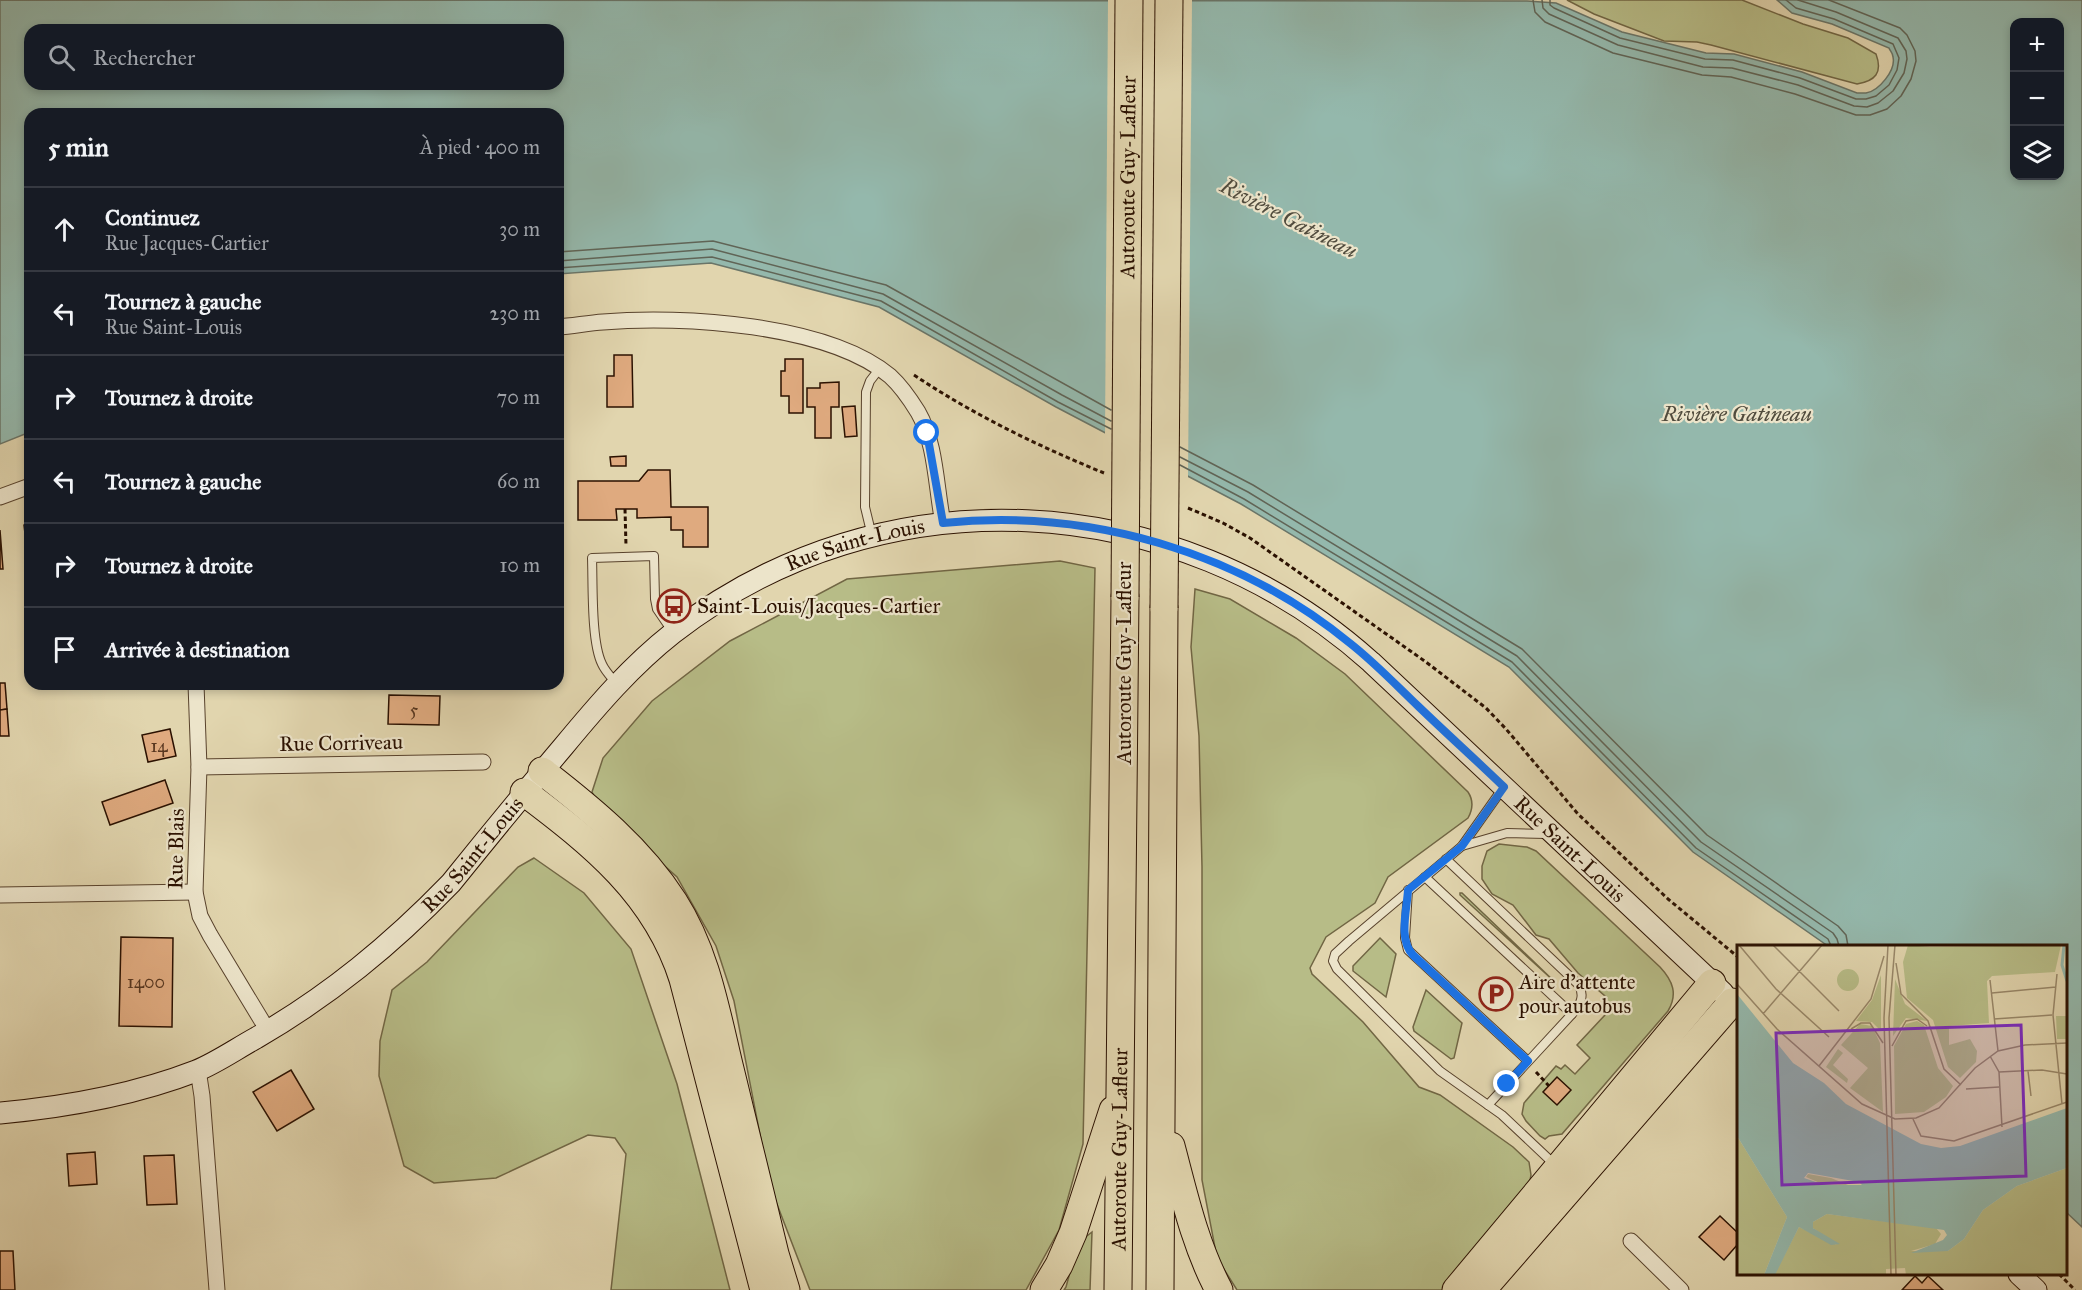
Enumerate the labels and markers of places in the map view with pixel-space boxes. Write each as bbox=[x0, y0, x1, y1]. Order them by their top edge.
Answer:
bus stop icon: Saint-Louis/Jacques-Cartier bbox=[656, 588, 692, 624]
place label: Saint-Louis/Jacques-Cartier bbox=[697, 593, 940, 619]
place label: Aire d'attente pour autobus bbox=[1518, 969, 1636, 1019]
parking icon: Aire d'attente pour autobus bbox=[1478, 976, 1514, 1012]

